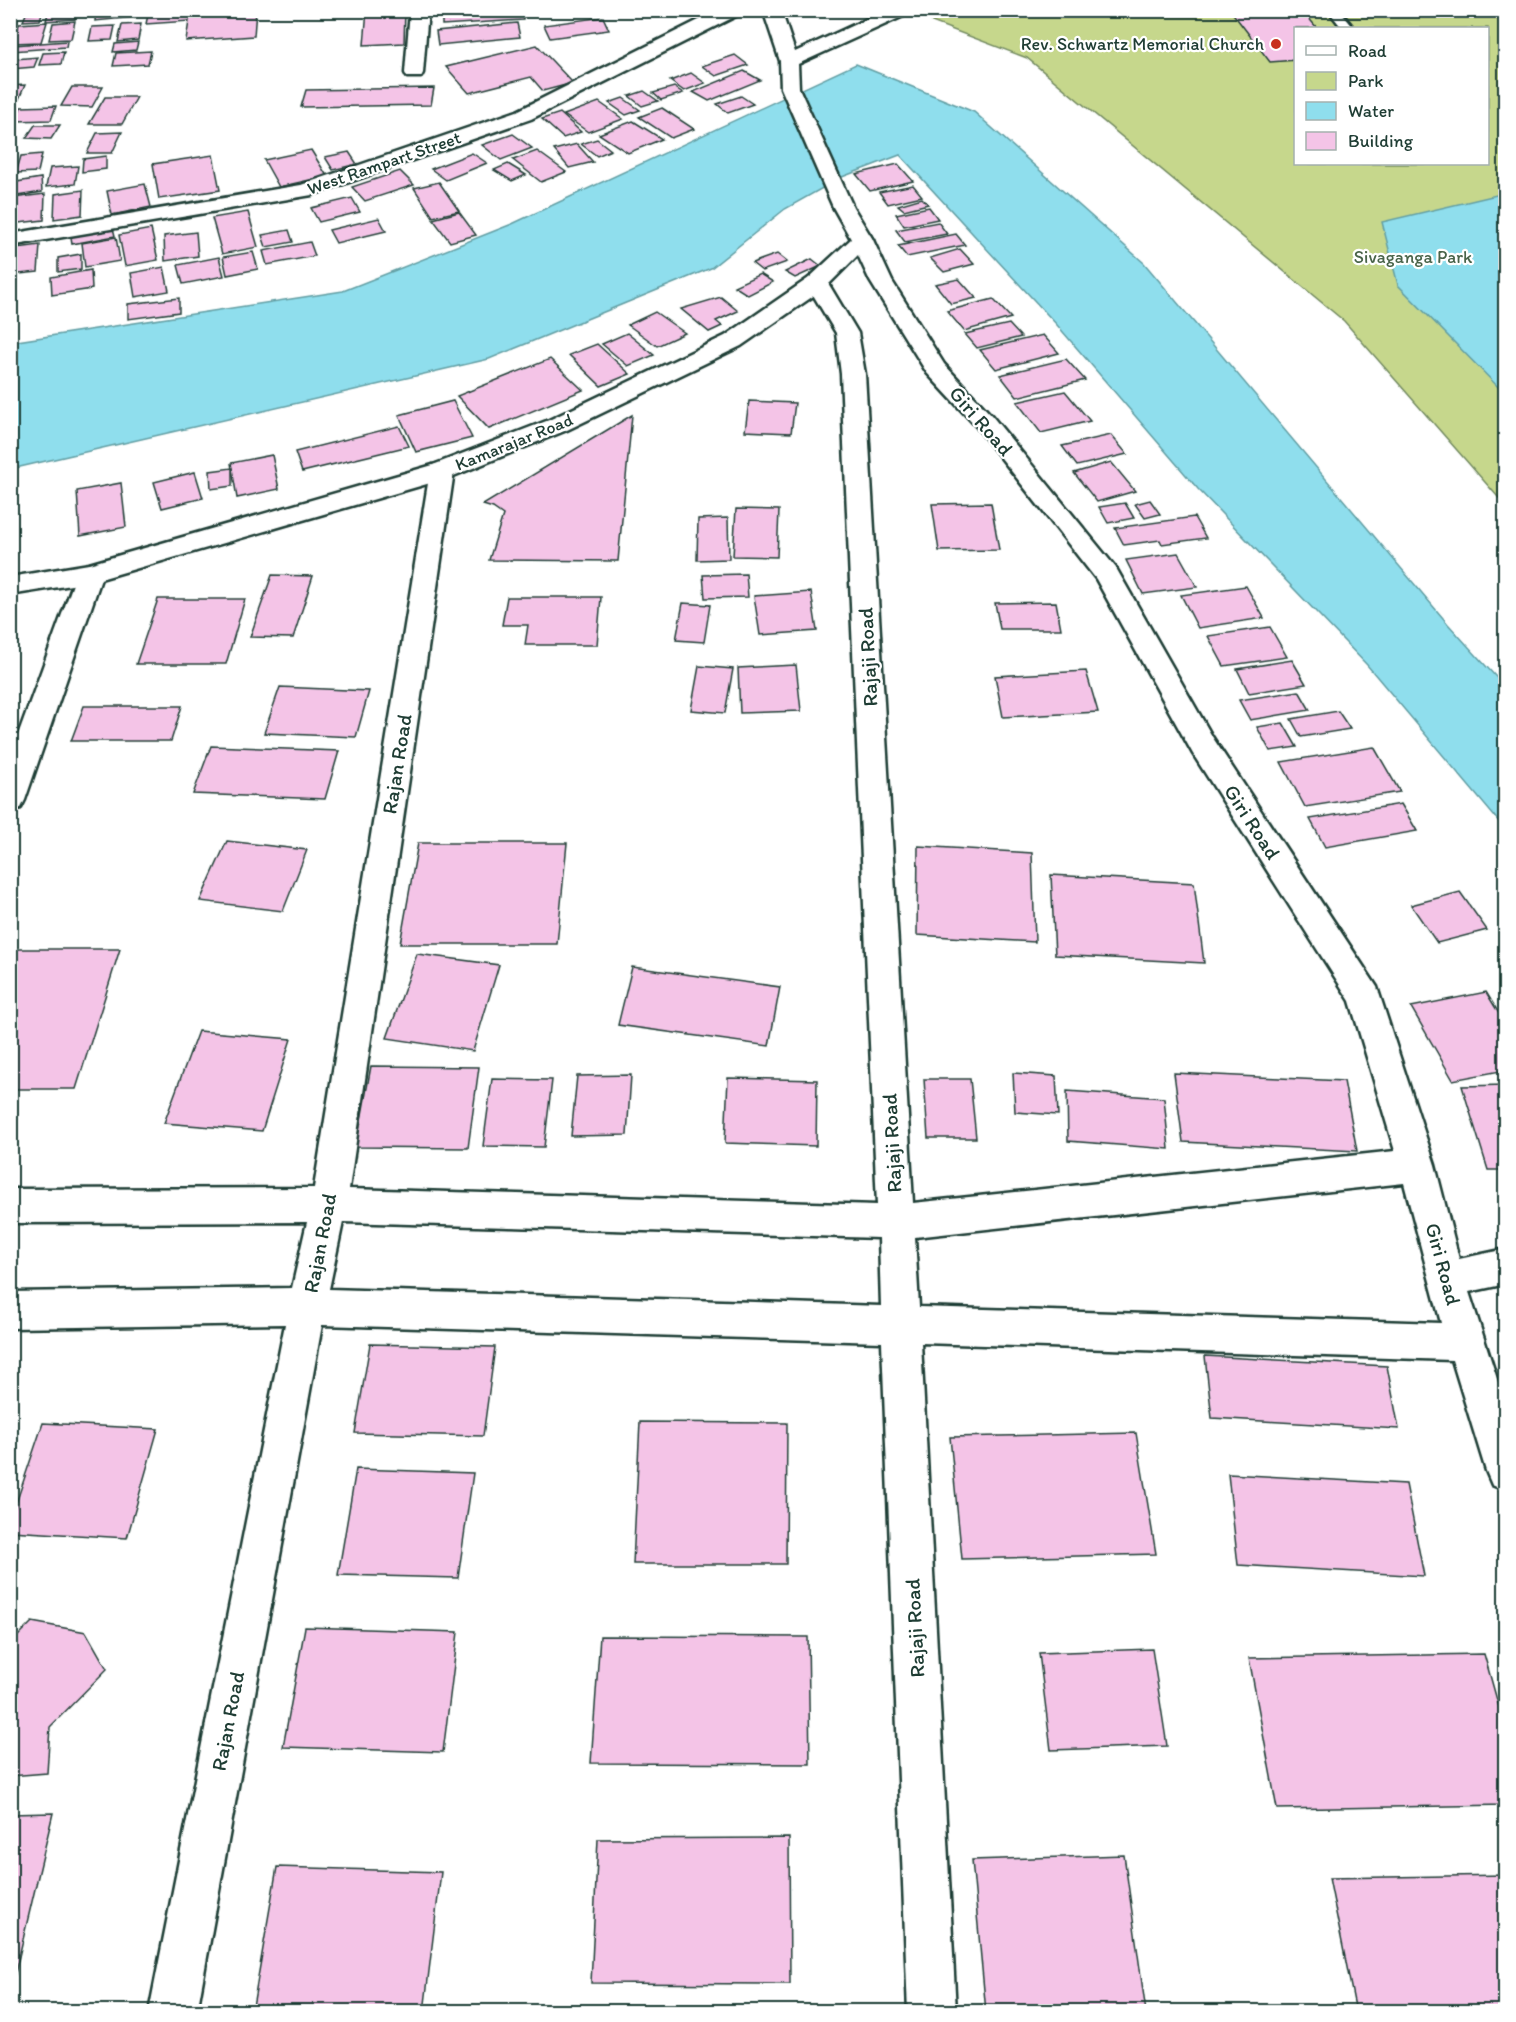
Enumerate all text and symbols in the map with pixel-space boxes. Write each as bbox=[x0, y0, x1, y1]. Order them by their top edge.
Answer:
legend bbox=[1294, 27, 1489, 165]
place label: Rev. Schwartz Memorial Church bbox=[1021, 33, 1264, 55]
marker: Rev. Schwartz Memorial Church bbox=[1269, 37, 1283, 51]
text: Road bbox=[1348, 40, 1387, 62]
text: Park bbox=[1348, 70, 1383, 92]
text: Water bbox=[1348, 100, 1394, 122]
street label: West Rampart Street bbox=[304, 126, 464, 200]
text: Building bbox=[1348, 130, 1414, 152]
park label: Sivaganga Park bbox=[1354, 246, 1473, 268]
street label: Giri Road bbox=[944, 381, 1018, 461]
street label: Kamarajar Road bbox=[452, 408, 576, 476]
street label: Rajaji Road bbox=[852, 606, 883, 707]
street label: Rajan Road bbox=[376, 711, 417, 816]
street label: Giri Road bbox=[1219, 780, 1286, 864]
street label: Rajaji Road bbox=[876, 1092, 907, 1193]
street label: Rajan Road bbox=[298, 1190, 342, 1295]
street label: Giri Road bbox=[1421, 1220, 1466, 1308]
street label: Rajaji Road bbox=[899, 1577, 930, 1678]
street label: Rajan Road bbox=[206, 1668, 250, 1773]

